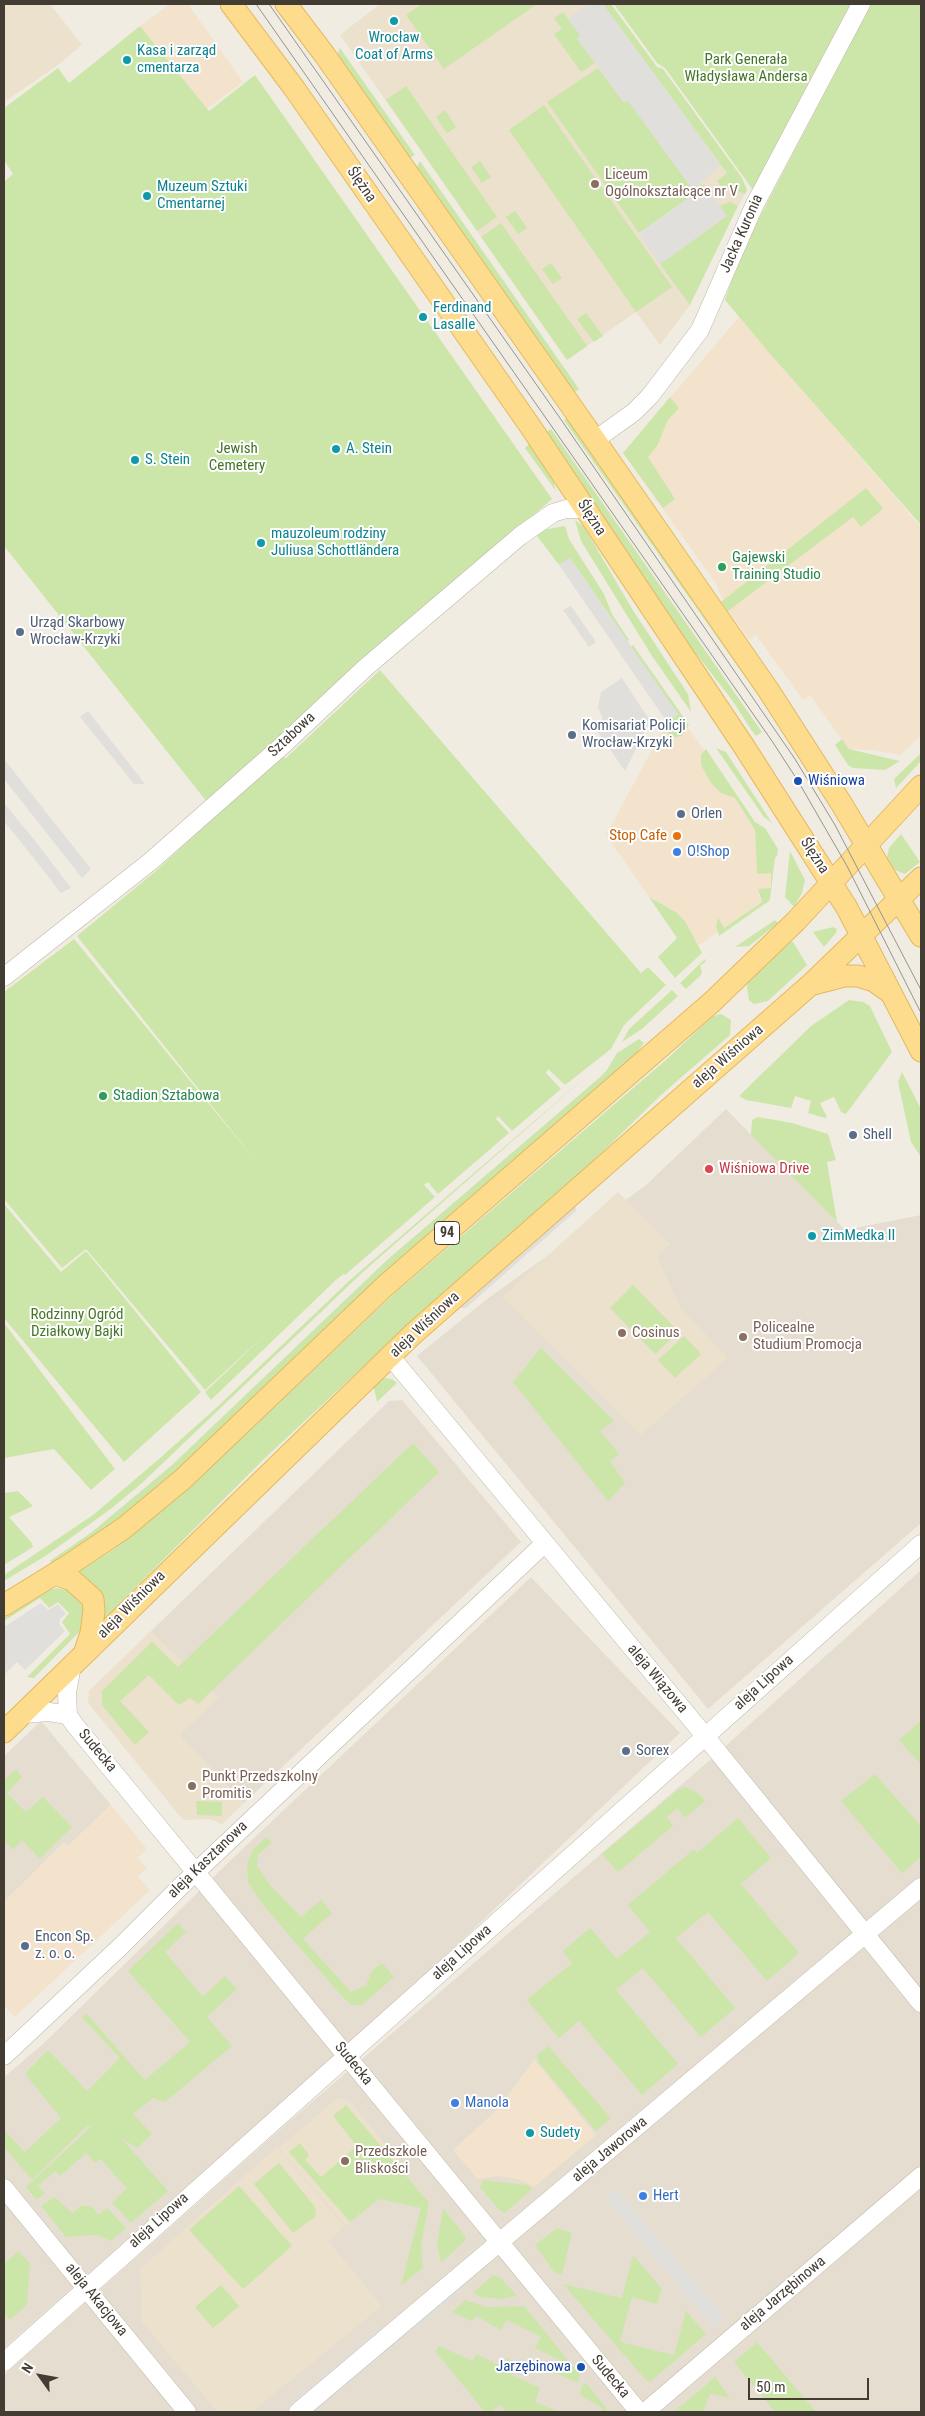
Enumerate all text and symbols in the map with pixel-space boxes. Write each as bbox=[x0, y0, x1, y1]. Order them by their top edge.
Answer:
marker: Wrocław Coat of Arms bbox=[388, 15, 400, 27]
place label: Wrocław Coat of Arms bbox=[355, 29, 433, 64]
place label: Kasa i zarząd cmentarza bbox=[137, 42, 216, 77]
park label: Park Generała Władysława Andersa bbox=[684, 51, 808, 86]
marker: Kasa i zarząd cmentarza bbox=[121, 54, 133, 66]
street label: Ślężna bbox=[342, 164, 380, 206]
place label: Liceum Ogólnokształcące nr V bbox=[605, 166, 738, 201]
place label: Muzeum Sztuki Cmentarnej bbox=[157, 178, 247, 213]
marker: Liceum Ogólnokształcące nr V bbox=[589, 178, 601, 190]
marker: Muzeum Sztuki Cmentarnej bbox=[141, 190, 153, 202]
street label: Jacka Kuronia bbox=[717, 192, 767, 276]
place label: Ferdinand Lasalle bbox=[433, 299, 492, 334]
marker: Ferdinand Lasalle bbox=[417, 311, 429, 323]
park label: Jewish Cemetery bbox=[209, 440, 265, 475]
place label: A. Stein bbox=[346, 440, 392, 458]
marker: A. Stein bbox=[330, 443, 342, 455]
place label: S. Stein bbox=[145, 451, 190, 469]
marker: S. Stein bbox=[129, 454, 141, 466]
street label: Ślężna bbox=[573, 497, 609, 539]
place label: mauzoleum rodziny Juliusa Schottländera bbox=[271, 525, 399, 560]
marker: mauzoleum rodziny Juliusa Schottländera bbox=[255, 537, 267, 549]
place label: Gajewski Training Studio bbox=[732, 549, 821, 584]
marker: Gajewski Training Studio bbox=[716, 561, 728, 573]
place label: Urząd Skarbowy Wrocław-Krzyki bbox=[30, 614, 125, 649]
marker: Urząd Skarbowy Wrocław-Krzyki bbox=[14, 626, 26, 638]
street label: Sztabowa bbox=[265, 709, 319, 761]
place label: Komisariat Policji Wrocław-Krzyki bbox=[582, 717, 686, 752]
marker: Komisariat Policji Wrocław-Krzyki bbox=[566, 729, 578, 741]
place label: Wiśniowa bbox=[808, 772, 865, 790]
marker: Wiśniowa bbox=[792, 775, 804, 787]
place label: Orlen bbox=[691, 805, 722, 823]
marker: Orlen bbox=[675, 808, 687, 820]
place label: Stop Cafe bbox=[609, 827, 667, 845]
marker: Stop Cafe bbox=[671, 830, 683, 842]
street label: Ślężna bbox=[796, 835, 832, 877]
place label: O!Shop bbox=[687, 843, 730, 861]
marker: O!Shop bbox=[671, 846, 683, 858]
street label: aleja Wiśniowa bbox=[689, 1021, 767, 1093]
place label: Stadion Sztabowa bbox=[113, 1087, 219, 1105]
marker: Stadion Sztabowa bbox=[97, 1090, 109, 1102]
place label: Shell bbox=[863, 1126, 892, 1144]
marker: Shell bbox=[847, 1129, 859, 1141]
place label: Wiśniowa Drive bbox=[719, 1160, 809, 1178]
marker: Wiśniowa Drive bbox=[703, 1163, 715, 1175]
road number: 94 bbox=[434, 1222, 460, 1244]
place label: ZimMedka II bbox=[822, 1227, 895, 1245]
marker: ZimMedka II bbox=[806, 1230, 818, 1242]
street label: aleja Wiśniowa bbox=[386, 1288, 464, 1362]
park label: Rodzinny Ogród Działkowy Bajki bbox=[31, 1306, 123, 1341]
place label: Policealne Studium Promocja bbox=[753, 1319, 862, 1354]
place label: Cosinus bbox=[632, 1324, 680, 1342]
marker: Cosinus bbox=[616, 1327, 628, 1339]
marker: Policealne Studium Promocja bbox=[737, 1331, 749, 1343]
street label: aleja Wiśniowa bbox=[94, 1567, 170, 1643]
street label: aleja Wiązowa bbox=[623, 1641, 691, 1717]
street label: aleja Lipowa bbox=[730, 1652, 798, 1714]
street label: Sudecka bbox=[74, 1726, 120, 1776]
place label: Sorex bbox=[636, 1742, 669, 1760]
marker: Sorex bbox=[620, 1745, 632, 1757]
place label: Punkt Przedszkolny Promitis bbox=[202, 1768, 318, 1803]
marker: Punkt Przedszkolny Promitis bbox=[186, 1780, 198, 1792]
street label: aleja Kasztanowa bbox=[164, 1817, 252, 1903]
street label: aleja Lipowa bbox=[428, 1922, 496, 1984]
place label: Encon Sp. z. o. o. bbox=[35, 1928, 94, 1963]
marker: Encon Sp. z. o. o. bbox=[19, 1940, 31, 1952]
street label: Sudecka bbox=[330, 2039, 376, 2089]
place label: Manola bbox=[465, 2094, 509, 2112]
marker: Manola bbox=[449, 2097, 461, 2109]
street label: aleja Jaworowa bbox=[569, 2113, 651, 2187]
place label: Sudety bbox=[540, 2124, 580, 2142]
marker: Sudety bbox=[524, 2127, 536, 2139]
place label: Przedszkole Bliskości bbox=[355, 2143, 427, 2178]
marker: Przedszkole Bliskości bbox=[339, 2155, 351, 2167]
place label: Hert bbox=[653, 2187, 679, 2205]
street label: aleja Lipowa bbox=[125, 2190, 193, 2252]
marker: Hert bbox=[637, 2190, 649, 2202]
street label: aleja Jarzębinowa bbox=[736, 2253, 830, 2335]
street label: aleja Akacjowa bbox=[61, 2260, 131, 2340]
north arrow bbox=[15, 2351, 65, 2401]
street label: Sudecka bbox=[587, 2352, 633, 2402]
place label: Jarzębinowa bbox=[496, 2358, 571, 2376]
text: N bbox=[18, 2360, 36, 2376]
marker: Jarzębinowa bbox=[575, 2361, 587, 2373]
scale bar bbox=[750, 2368, 871, 2400]
text: 50 m bbox=[756, 2378, 786, 2396]

